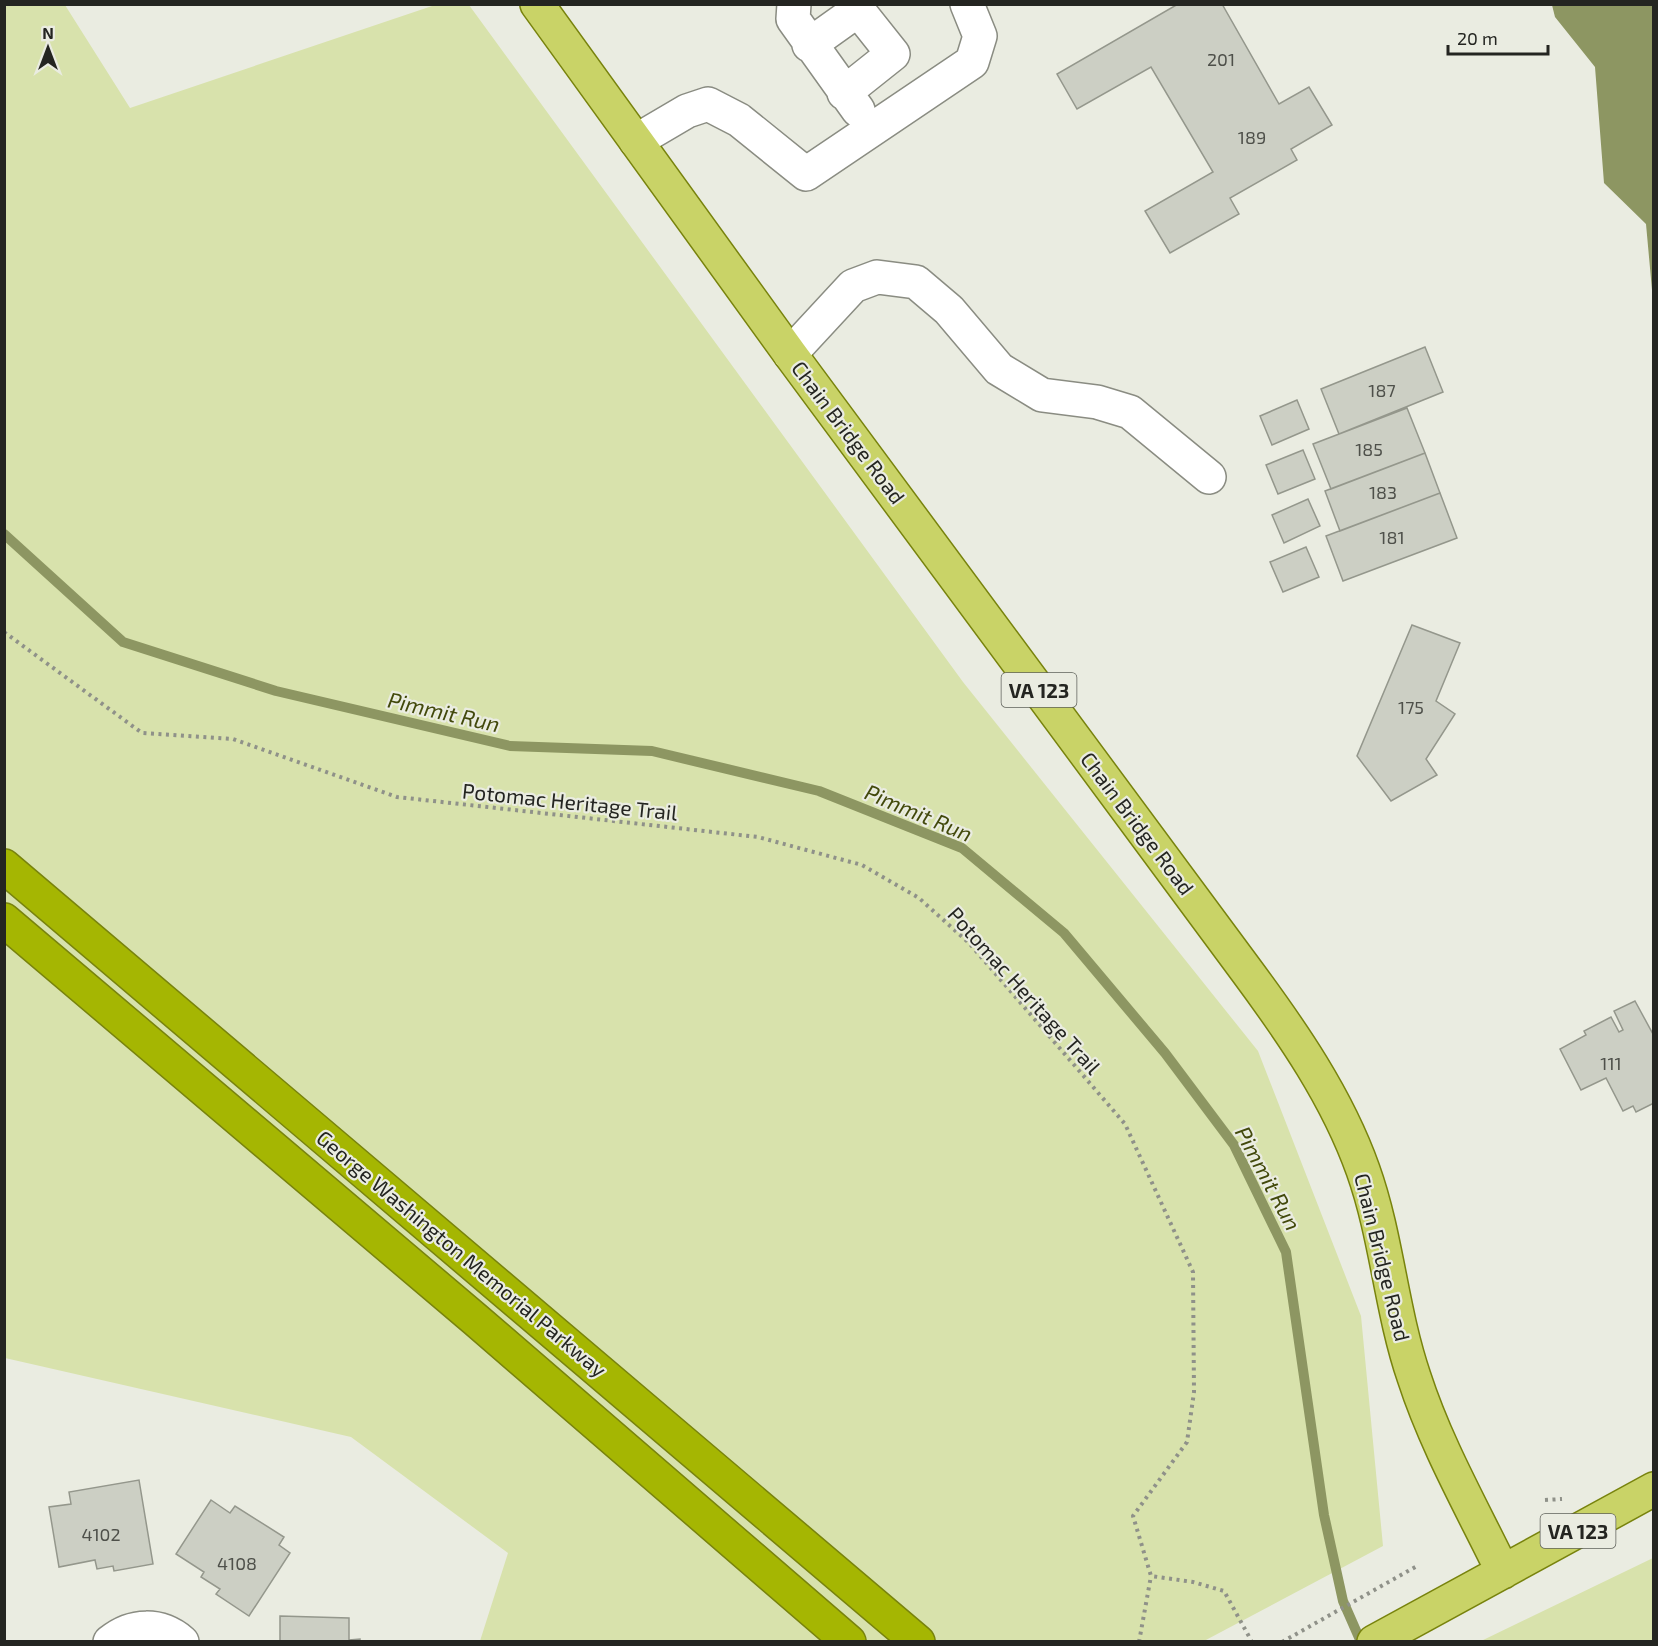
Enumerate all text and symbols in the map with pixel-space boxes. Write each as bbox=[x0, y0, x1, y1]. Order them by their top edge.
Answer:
north arrow bbox=[18, 18, 78, 78]
scale bar bbox=[1448, 18, 1548, 56]
text: N bbox=[42, 23, 54, 42]
text: 20 m bbox=[1457, 27, 1498, 49]
house number: 201 bbox=[1207, 48, 1235, 70]
house number: 189 bbox=[1238, 126, 1266, 148]
street label: Chain Bridge Road bbox=[787, 356, 911, 508]
house number: 187 bbox=[1368, 379, 1396, 401]
house number: 185 bbox=[1355, 438, 1383, 460]
house number: 183 bbox=[1369, 481, 1397, 503]
house number: 181 bbox=[1379, 526, 1405, 548]
road number: VA 123 bbox=[1002, 673, 1076, 707]
water label: Pimmit Run bbox=[385, 685, 503, 737]
house number: 175 bbox=[1398, 696, 1424, 718]
street label: Chain Bridge Road bbox=[1076, 747, 1200, 899]
street label: Potomac Heritage Trail bbox=[461, 777, 680, 825]
water label: Pimmit Run bbox=[861, 778, 977, 846]
street label: Potomac Heritage Trail bbox=[943, 901, 1107, 1079]
house number: 111 bbox=[1600, 1052, 1622, 1074]
water label: Pimmit Run bbox=[1231, 1122, 1307, 1234]
street label: George Washington Memorial Parkway bbox=[312, 1124, 612, 1382]
street label: Chain Bridge Road bbox=[1350, 1170, 1416, 1344]
road number: VA 123 bbox=[1540, 1514, 1616, 1548]
house number: 4102 bbox=[81, 1523, 121, 1545]
house number: 4108 bbox=[217, 1552, 257, 1574]

